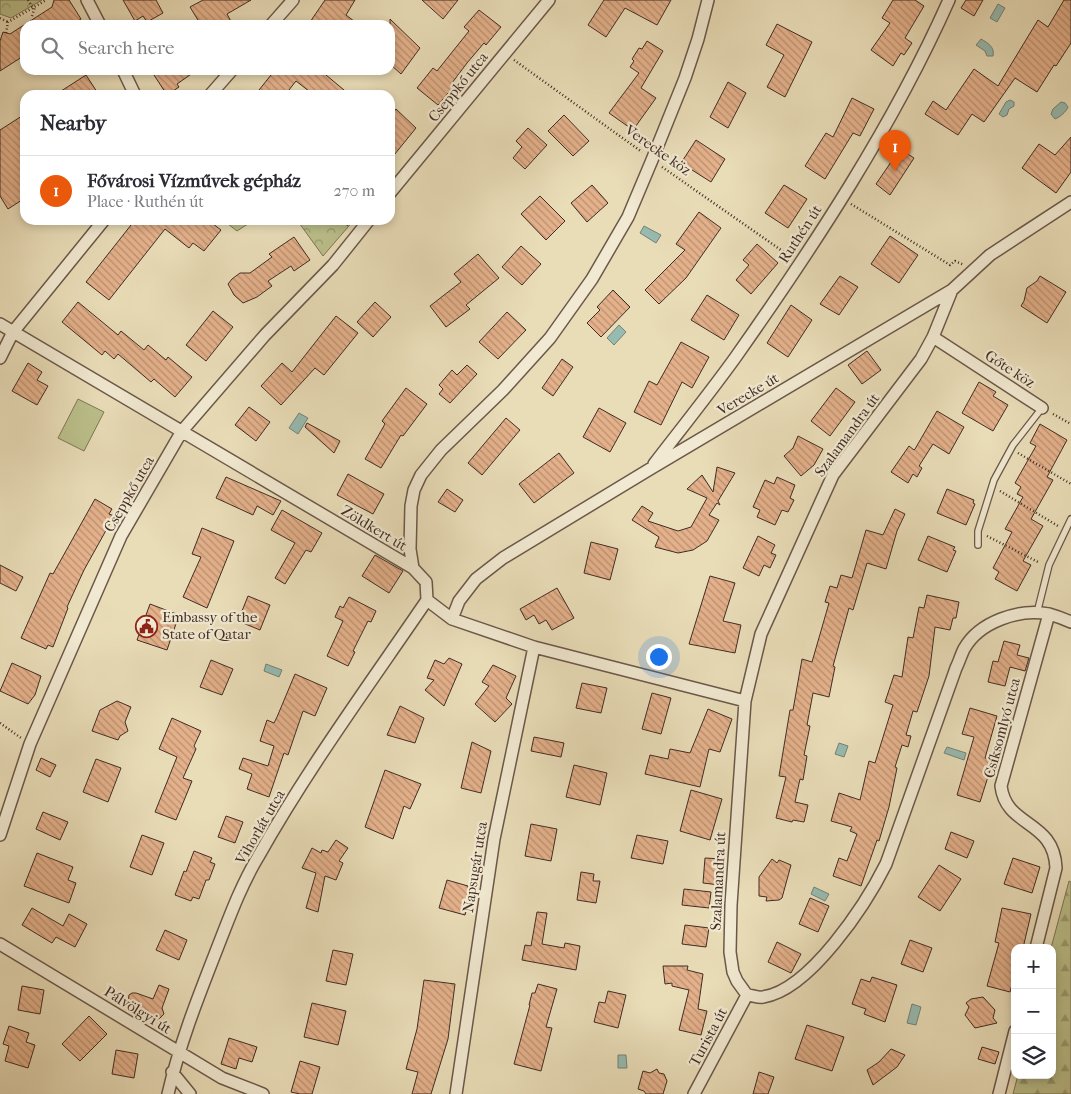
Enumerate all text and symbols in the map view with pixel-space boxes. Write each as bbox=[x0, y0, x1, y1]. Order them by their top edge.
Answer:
search box bbox=[20, 20, 395, 75]
icon: search bbox=[38, 34, 66, 62]
text: Search here bbox=[78, 37, 174, 59]
street label: Cseppkő utca bbox=[424, 48, 492, 126]
text: Nearby bbox=[40, 111, 106, 135]
street label: Verecke köz bbox=[621, 120, 695, 179]
pin: 1 bbox=[879, 130, 911, 171]
text: Fővárosi Vízművek gépház bbox=[87, 170, 301, 192]
text: 1 bbox=[53, 181, 59, 200]
text: 270 m bbox=[334, 181, 375, 200]
text: Place · Ruthén út bbox=[87, 192, 204, 211]
street label: Ruthén út bbox=[775, 201, 826, 267]
street label: Gőte köz bbox=[982, 346, 1039, 392]
street label: Verecke út bbox=[713, 368, 783, 420]
street label: Szalamandra út bbox=[811, 389, 884, 480]
street label: Cseppkő utca bbox=[100, 452, 159, 535]
street label: Zöldkert út bbox=[338, 501, 411, 555]
place label: Embassy of the State of Qatar bbox=[162, 608, 258, 643]
public building icon: Embassy of the State of Qatar bbox=[134, 614, 158, 638]
your location bbox=[646, 644, 672, 670]
street label: Csíksomlyó utca bbox=[980, 675, 1024, 780]
street label: Vihorlát utca bbox=[231, 786, 289, 868]
street label: Napsugár utca bbox=[459, 819, 491, 914]
street label: Szalamandra út bbox=[706, 830, 730, 931]
map controls bbox=[1011, 944, 1056, 1079]
button: + bbox=[1011, 944, 1056, 989]
street label: Pálvölgyi út bbox=[101, 982, 176, 1038]
button: − bbox=[1011, 989, 1056, 1034]
street label: Turista út bbox=[685, 1004, 731, 1069]
button: layers bbox=[1011, 1034, 1056, 1079]

